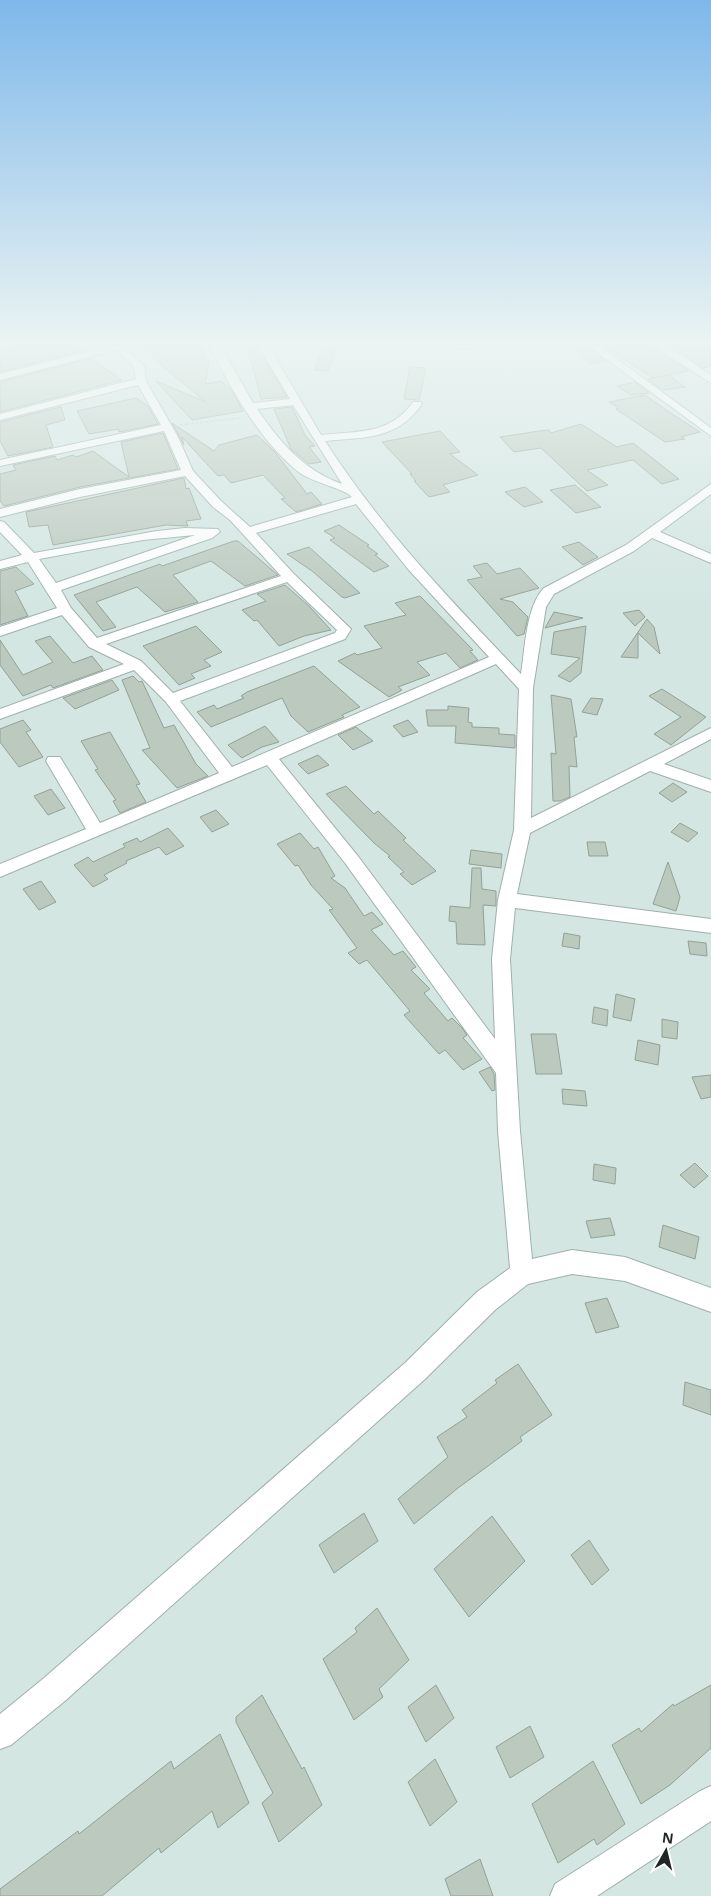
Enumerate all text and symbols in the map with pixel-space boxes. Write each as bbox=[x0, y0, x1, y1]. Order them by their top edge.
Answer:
north arrow bbox=[641, 1826, 691, 1876]
text: N bbox=[661, 1827, 675, 1848]

